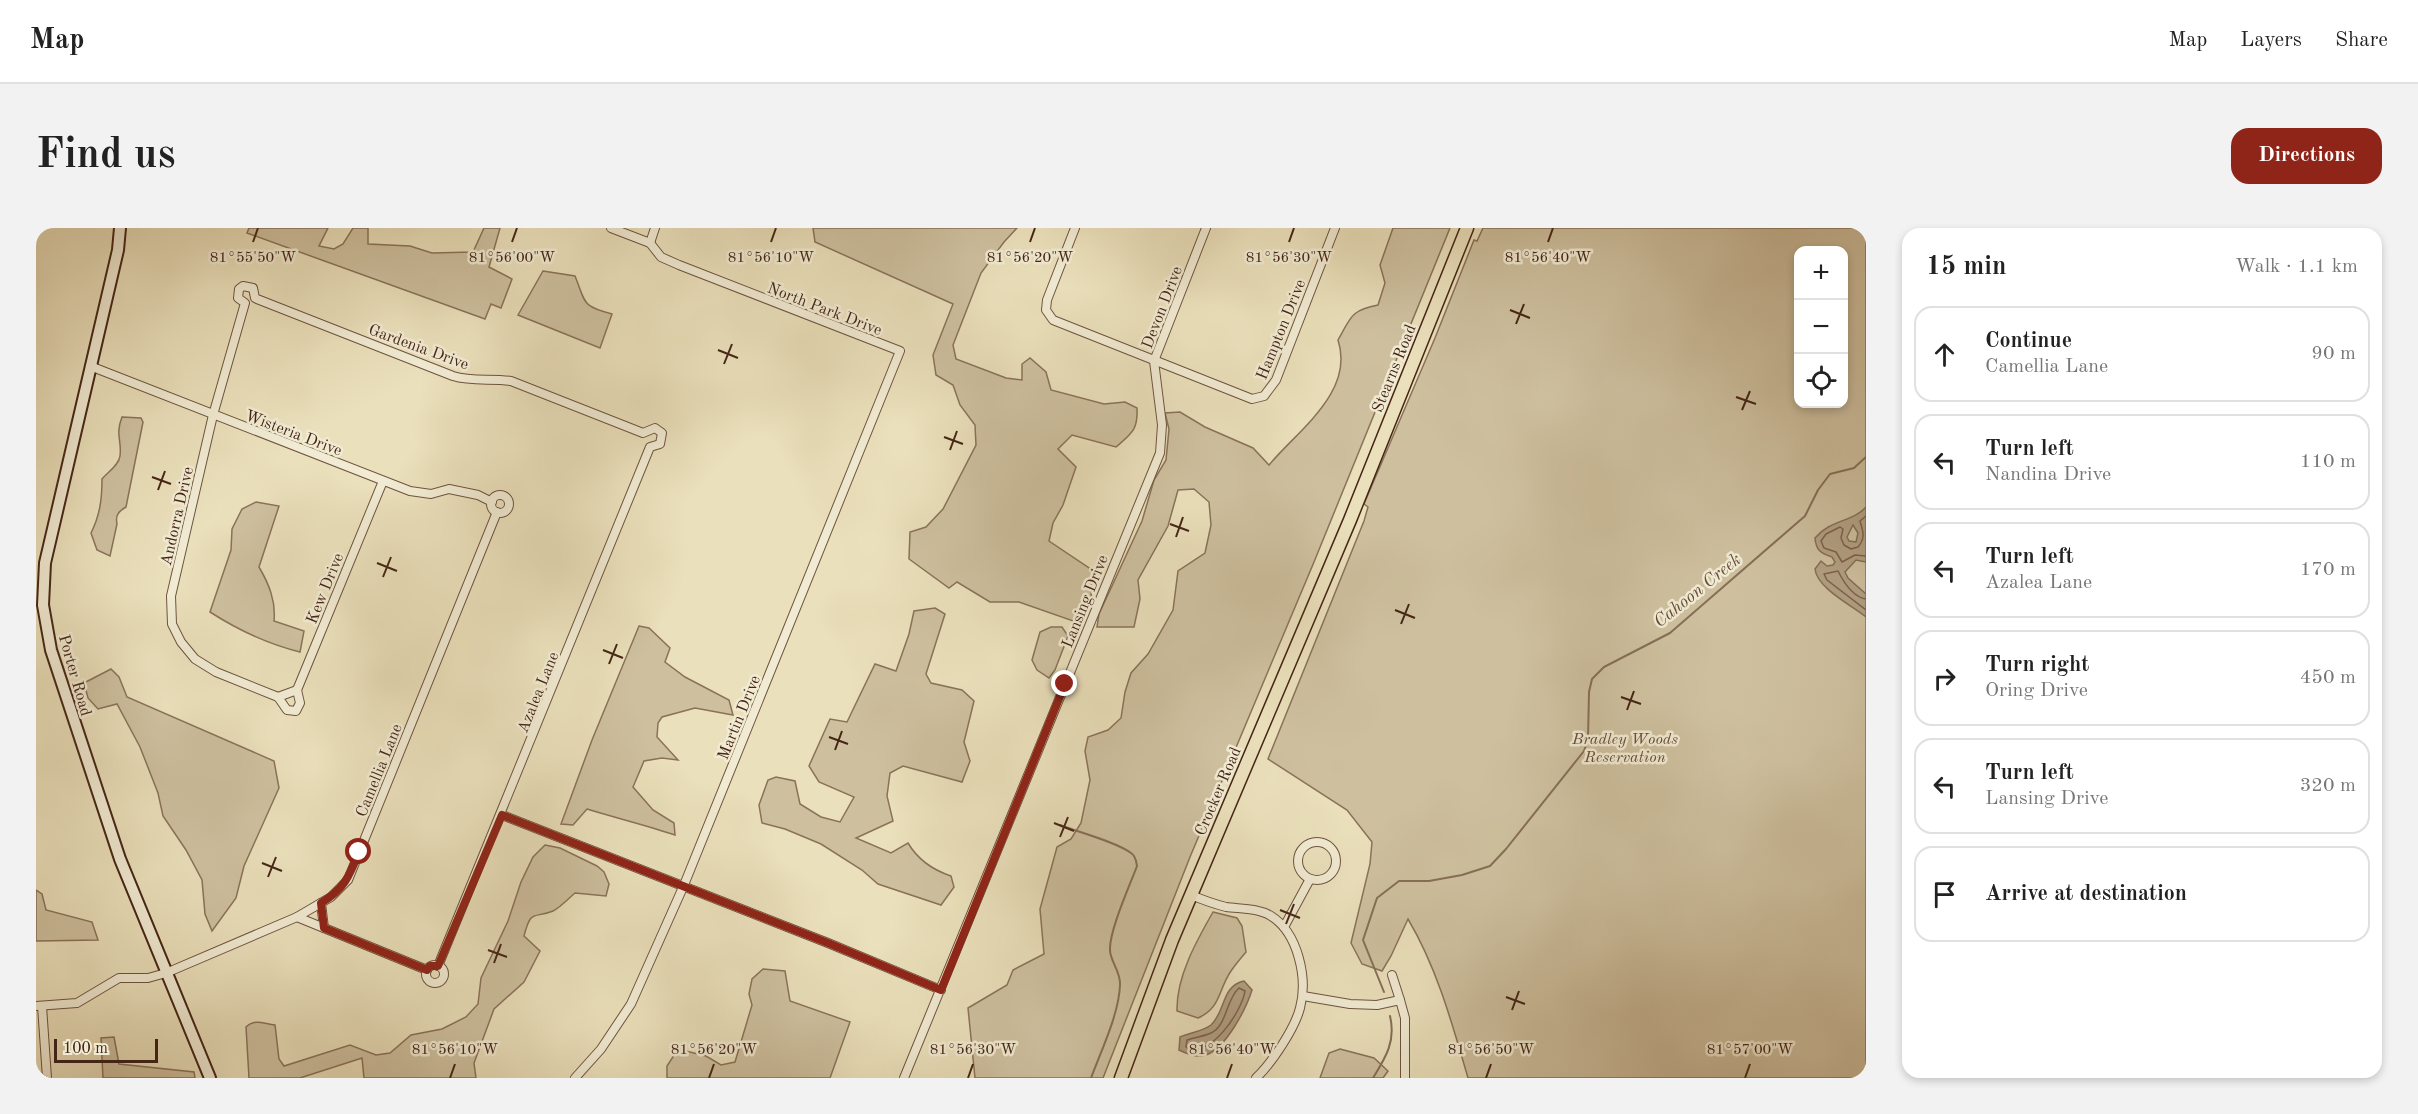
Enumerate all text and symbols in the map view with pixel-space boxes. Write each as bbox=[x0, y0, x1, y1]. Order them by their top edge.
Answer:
text: Map bbox=[30, 27, 84, 55]
text: Map bbox=[2168, 30, 2207, 51]
text: Layers bbox=[2240, 30, 2302, 51]
text: Share bbox=[2335, 30, 2388, 51]
button: Directions bbox=[2231, 128, 2382, 184]
text: Find us bbox=[36, 135, 175, 177]
map controls bbox=[1794, 246, 1848, 408]
button: + bbox=[1794, 246, 1848, 300]
text: 81°55'50"W bbox=[210, 251, 296, 266]
text: 81°56'00"W bbox=[469, 251, 555, 266]
text: 81°56'10"W bbox=[728, 251, 814, 266]
text: 81°56'20"W bbox=[987, 251, 1073, 266]
text: 81°56'30"W bbox=[1246, 251, 1332, 266]
text: 81°56'40"W bbox=[1505, 251, 1591, 266]
text: 15 min bbox=[1926, 254, 2006, 280]
text: Walk · 1.1 km bbox=[2235, 257, 2358, 277]
street label: Devon Drive bbox=[1140, 264, 1186, 351]
street label: Hampton Drive bbox=[1254, 277, 1309, 382]
street label: North Park Drive bbox=[765, 281, 884, 339]
button: − bbox=[1794, 300, 1848, 354]
street label: Gardenia Drive bbox=[366, 322, 471, 373]
street label: Stearns Road bbox=[1370, 323, 1420, 415]
text: Continue bbox=[1985, 330, 2072, 352]
icon: ahead bbox=[1928, 338, 1961, 371]
text: 90 m bbox=[2311, 344, 2356, 364]
button: locate bbox=[1794, 354, 1848, 408]
text: Camellia Lane bbox=[1985, 357, 2108, 377]
street label: Wisteria Drive bbox=[243, 408, 344, 460]
text: Turn left bbox=[1985, 438, 2074, 460]
icon: left bbox=[1928, 446, 1961, 479]
text: 110 m bbox=[2300, 452, 2356, 472]
street label: Andorra Drive bbox=[159, 465, 197, 568]
text: Nandina Drive bbox=[1985, 465, 2111, 485]
text: Turn left bbox=[1985, 546, 2074, 568]
water label: Cahoon Creek bbox=[1651, 550, 1745, 631]
street label: Kew Drive bbox=[304, 551, 347, 626]
street label: Lansing Drive bbox=[1060, 553, 1112, 651]
icon: left bbox=[1928, 554, 1961, 587]
text: 170 m bbox=[2300, 560, 2356, 580]
text: Azalea Lane bbox=[1985, 573, 2092, 593]
street label: Porter Road bbox=[55, 633, 93, 718]
street label: Azalea Lane bbox=[515, 650, 562, 736]
text: Turn right bbox=[1985, 654, 2089, 676]
icon: right bbox=[1928, 662, 1961, 695]
text: 450 m bbox=[2300, 668, 2356, 688]
route end bbox=[1051, 670, 1077, 696]
street label: Martin Drive bbox=[716, 673, 764, 762]
text: Oring Drive bbox=[1985, 681, 2088, 701]
street label: Camellia Lane bbox=[354, 722, 406, 819]
park label: Bradley Woods Reservation bbox=[1571, 732, 1678, 766]
street label: Crocker Road bbox=[1193, 745, 1245, 838]
text: Turn left bbox=[1985, 762, 2074, 784]
icon: left bbox=[1928, 770, 1961, 803]
text: 320 m bbox=[2300, 776, 2356, 796]
text: Lansing Drive bbox=[1985, 789, 2108, 809]
route start bbox=[345, 838, 371, 864]
icon: arrive bbox=[1928, 878, 1961, 911]
text: Arrive at destination bbox=[1985, 883, 2187, 905]
scale bar bbox=[54, 1036, 158, 1064]
text: 100 m bbox=[63, 1041, 108, 1057]
text: 81°56'10"W bbox=[412, 1043, 498, 1058]
text: 81°56'20"W bbox=[671, 1043, 757, 1058]
text: 81°56'30"W bbox=[930, 1043, 1016, 1058]
text: 81°56'40"W bbox=[1189, 1043, 1275, 1058]
text: 81°56'50"W bbox=[1448, 1043, 1534, 1058]
text: 81°57'00"W bbox=[1707, 1043, 1793, 1058]

